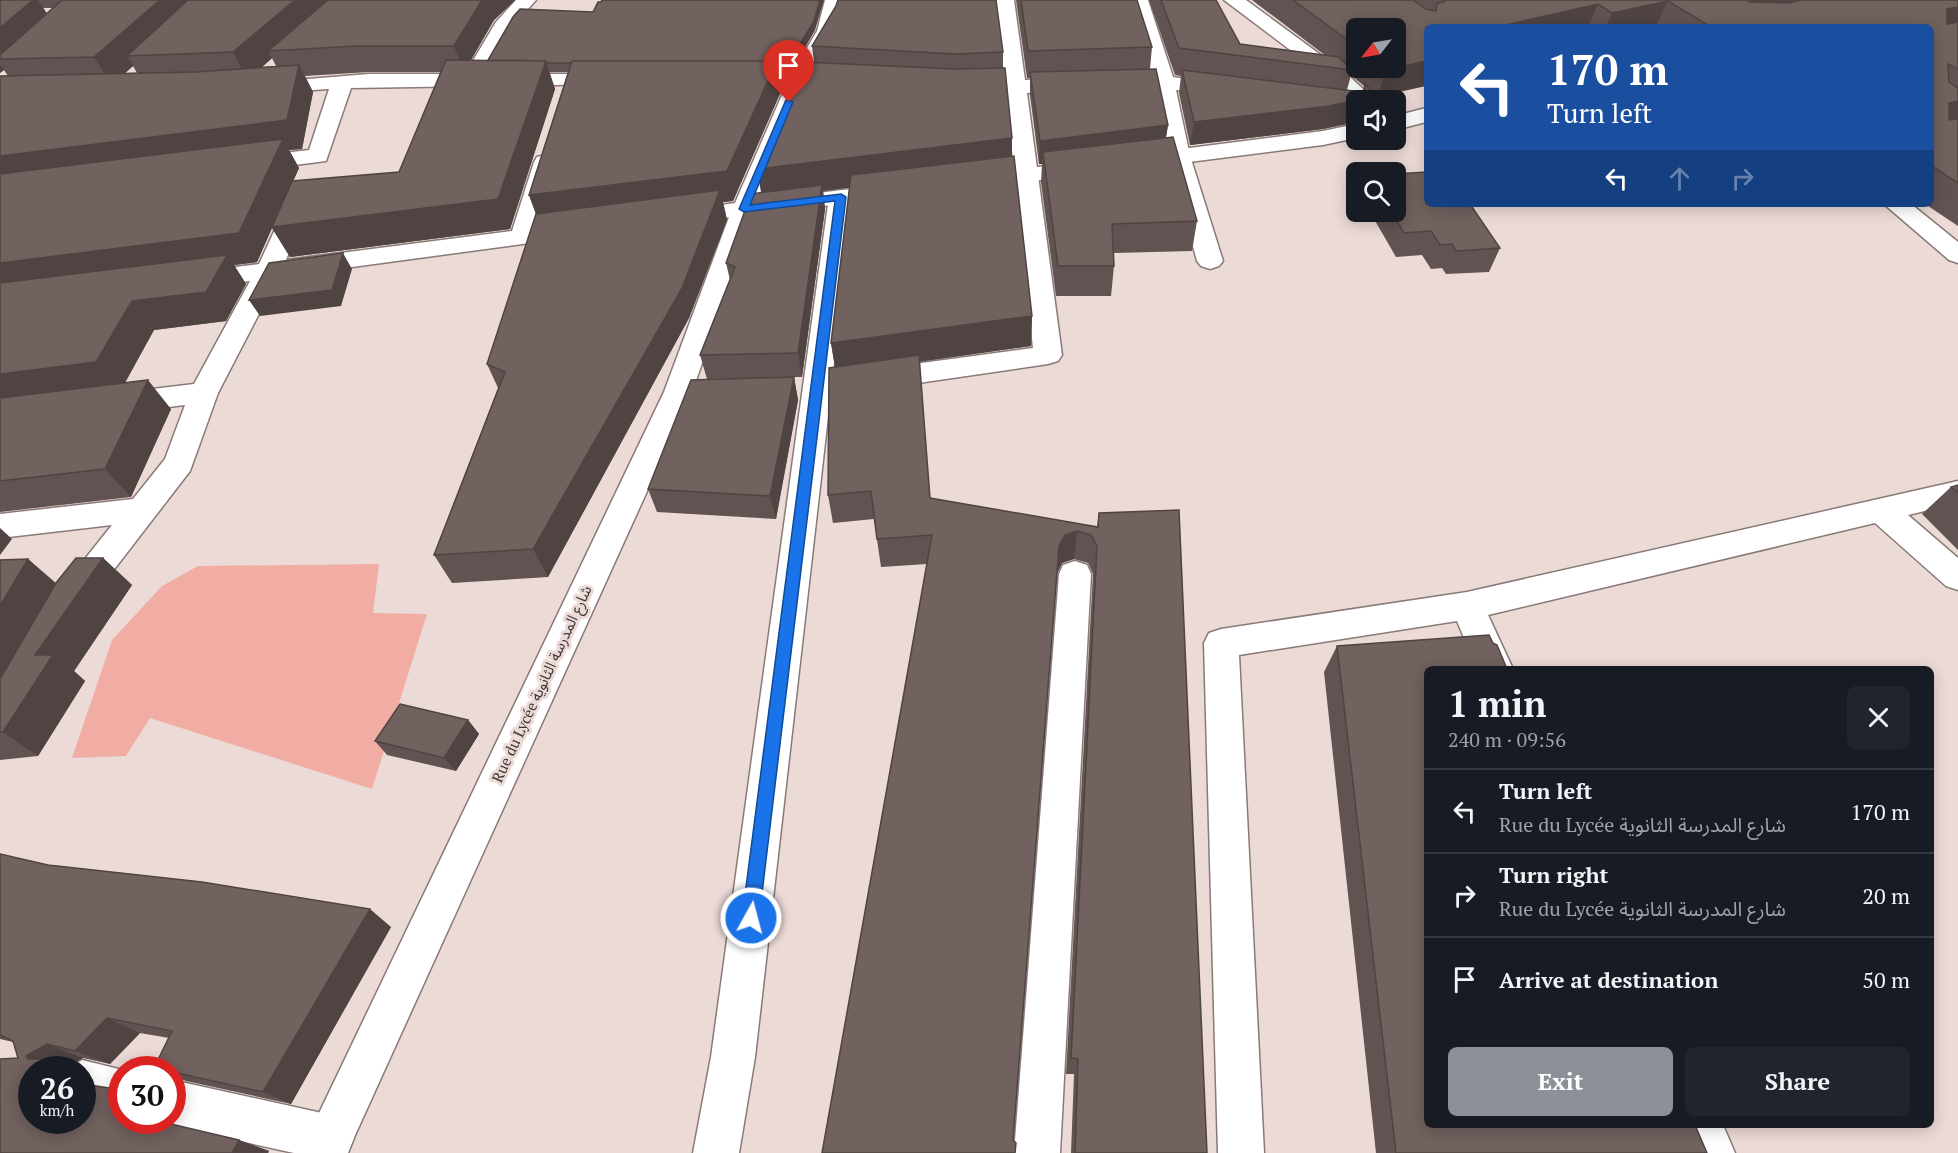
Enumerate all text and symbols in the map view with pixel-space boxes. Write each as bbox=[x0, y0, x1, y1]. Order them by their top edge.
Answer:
north arrow bbox=[1346, 18, 1406, 78]
map controls bbox=[1346, 18, 1406, 222]
pin bbox=[763, 40, 814, 102]
text: 170 m bbox=[1547, 41, 1668, 97]
icon: left bbox=[1448, 48, 1526, 126]
icon: arrive bbox=[772, 49, 805, 82]
button: sound bbox=[1346, 90, 1406, 150]
text: Turn left bbox=[1547, 95, 1652, 131]
button: search bbox=[1346, 162, 1406, 222]
icon: left bbox=[1600, 162, 1633, 195]
icon: ahead bbox=[1663, 162, 1696, 195]
icon: right bbox=[1726, 162, 1759, 195]
street label: Rue du Lycée شارع المدرسة الثانوية bbox=[487, 582, 598, 787]
text: 1 min bbox=[1448, 680, 1546, 727]
button: close bbox=[1847, 686, 1910, 749]
text: 240 m · 09:56 bbox=[1448, 726, 1566, 753]
text: Turn left bbox=[1499, 776, 1592, 805]
icon: left bbox=[1448, 795, 1481, 828]
text: 170 m bbox=[1850, 797, 1910, 826]
text: Rue du Lycée شارع المدرسة الثانوية bbox=[1499, 811, 1786, 838]
text: Turn right bbox=[1499, 860, 1608, 889]
icon: right bbox=[1448, 879, 1481, 912]
text: 20 m bbox=[1862, 881, 1910, 910]
position arrow bbox=[719, 886, 783, 950]
text: Rue du Lycée شارع المدرسة الثانوية bbox=[1499, 895, 1786, 922]
icon: arrive bbox=[1448, 963, 1481, 996]
text: Arrive at destination bbox=[1499, 965, 1718, 994]
text: 50 m bbox=[1862, 965, 1910, 994]
button: Exit bbox=[1448, 1047, 1673, 1116]
button: Share bbox=[1685, 1047, 1910, 1116]
speed limit sign: 30 bbox=[108, 1056, 186, 1134]
text: 26 bbox=[40, 1068, 74, 1108]
text: km/h bbox=[40, 1100, 74, 1120]

